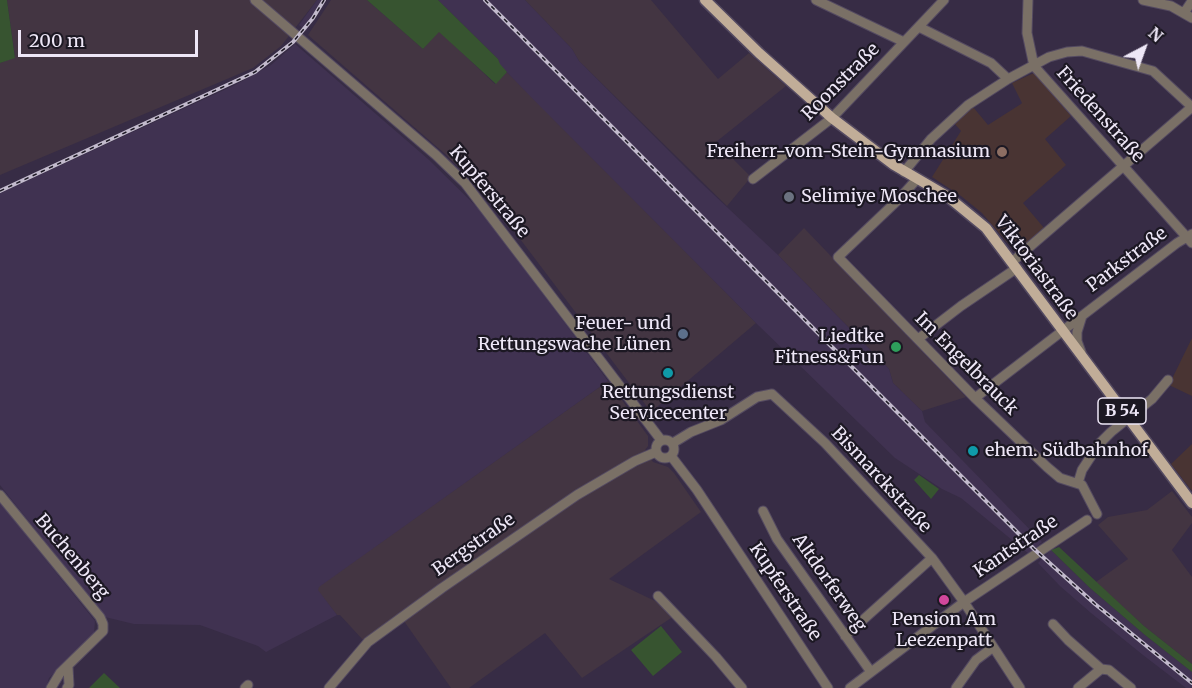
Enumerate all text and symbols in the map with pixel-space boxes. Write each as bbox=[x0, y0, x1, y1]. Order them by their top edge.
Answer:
scale bar bbox=[21, 18, 201, 56]
north arrow bbox=[1114, 18, 1174, 78]
text: N bbox=[1144, 23, 1167, 46]
text: 200 m bbox=[29, 29, 85, 52]
street label: Roonstraße bbox=[798, 39, 884, 125]
street label: Friedenstraße bbox=[1051, 63, 1149, 167]
place label: Freiherr-vom-Stein-Gymnasium bbox=[706, 141, 990, 163]
street label: Kupferstraße bbox=[444, 142, 534, 242]
marker: Freiherr-vom-Stein-Gymnasium bbox=[995, 145, 1009, 159]
place label: Selimiye Moschee bbox=[801, 186, 957, 208]
marker: Selimiye Moschee bbox=[782, 190, 796, 204]
street label: Viktoriastraße bbox=[990, 212, 1082, 324]
street label: Parkstraße bbox=[1083, 223, 1171, 297]
street label: Im Engelbrauck bbox=[910, 308, 1022, 420]
place label: Feuer- und Rettungswache Lünen bbox=[478, 313, 671, 356]
place label: Liedtke Fitness&Fun bbox=[774, 326, 884, 368]
marker: Feuer- und Rettungswache Lünen bbox=[676, 327, 690, 341]
marker: Liedtke Fitness&Fun bbox=[889, 340, 903, 354]
marker: Rettungsdienst Servicecenter bbox=[661, 366, 675, 380]
place label: Rettungsdienst Servicecenter bbox=[602, 382, 734, 424]
road number: B 54 bbox=[1098, 398, 1146, 424]
street label: Bismarckstraße bbox=[826, 423, 936, 537]
place label: ehem. Südbahnhof bbox=[985, 440, 1148, 462]
marker: ehem. Südbahnhof bbox=[966, 444, 980, 458]
street label: Bergstraße bbox=[429, 509, 519, 581]
street label: Buchenberg bbox=[30, 510, 114, 604]
street label: Kantstraße bbox=[970, 511, 1062, 583]
street label: Altdorferweg bbox=[787, 530, 871, 636]
street label: Kupferstraße bbox=[744, 539, 826, 645]
marker: Pension Am Leezenpatt bbox=[937, 593, 951, 607]
place label: Pension Am Leezenpatt bbox=[892, 609, 996, 652]

